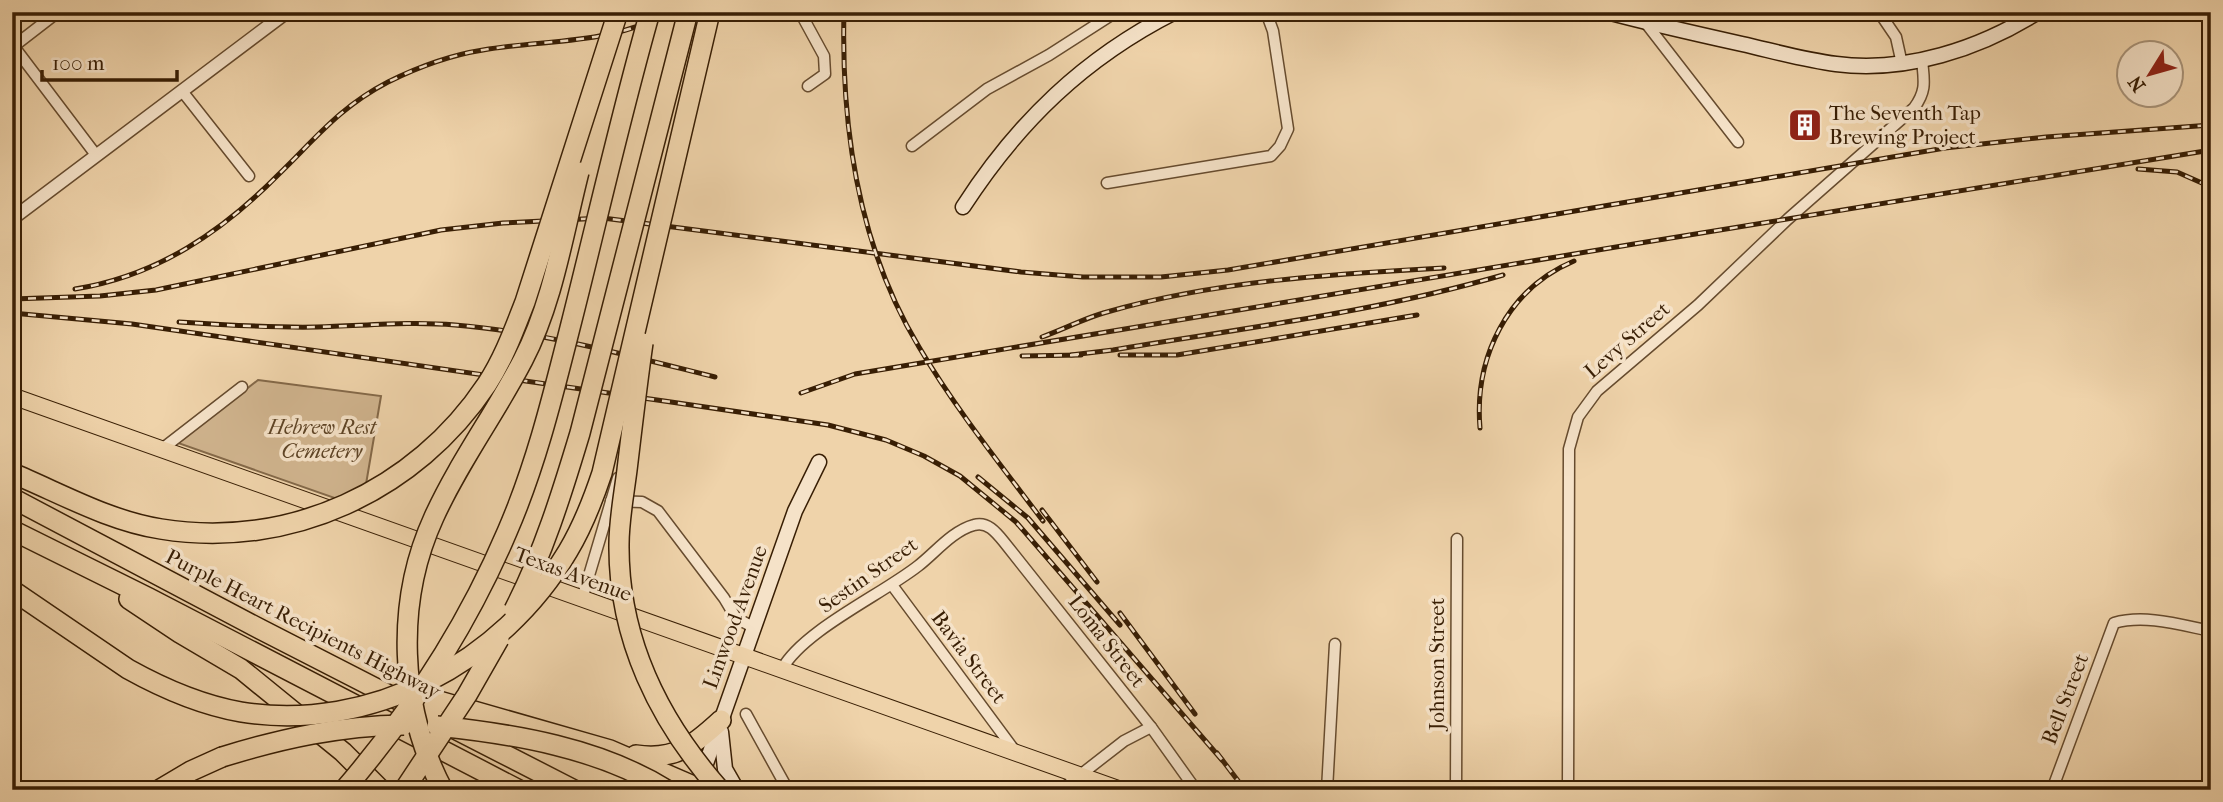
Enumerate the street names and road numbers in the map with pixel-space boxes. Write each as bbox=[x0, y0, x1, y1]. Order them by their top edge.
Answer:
street label: Levy Street bbox=[1580, 296, 1675, 383]
street label: Sestin Street bbox=[814, 532, 922, 618]
street label: Texas Avenue bbox=[511, 542, 635, 606]
street label: Linwood Avenue bbox=[698, 542, 772, 692]
street label: Purple Heart Recipients Highway bbox=[162, 544, 445, 704]
street label: Loma Street bbox=[1064, 590, 1151, 692]
street label: Johnson Street bbox=[1425, 597, 1449, 732]
street label: Bavia Street bbox=[927, 606, 1012, 708]
street label: Bell Street bbox=[2037, 650, 2093, 748]

